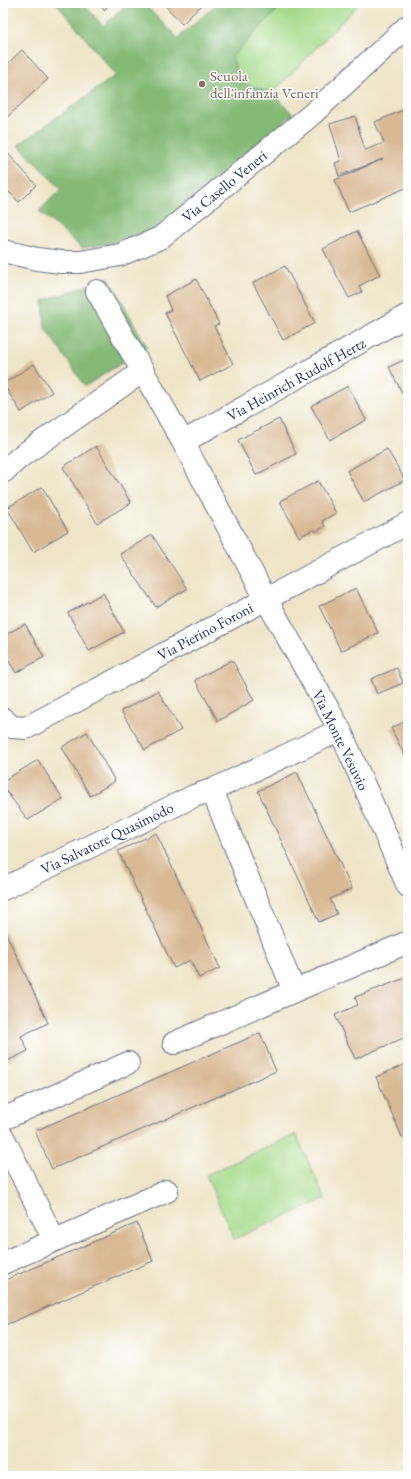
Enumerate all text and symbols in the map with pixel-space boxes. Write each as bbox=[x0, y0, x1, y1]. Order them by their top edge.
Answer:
place label: Scuola dell'infanzia Veneri bbox=[210, 66, 319, 102]
marker: Scuola dell'infanzia Veneri bbox=[197, 79, 207, 89]
street label: Via Casello Veneri bbox=[178, 146, 271, 226]
street label: Via Heinrich Rudolf Hertz bbox=[223, 333, 369, 425]
street label: Via Pierino Foroni bbox=[154, 598, 257, 664]
street label: Via Monte Vesuvio bbox=[308, 687, 374, 793]
street label: Via Salvatore Quasimodo bbox=[38, 798, 176, 878]

